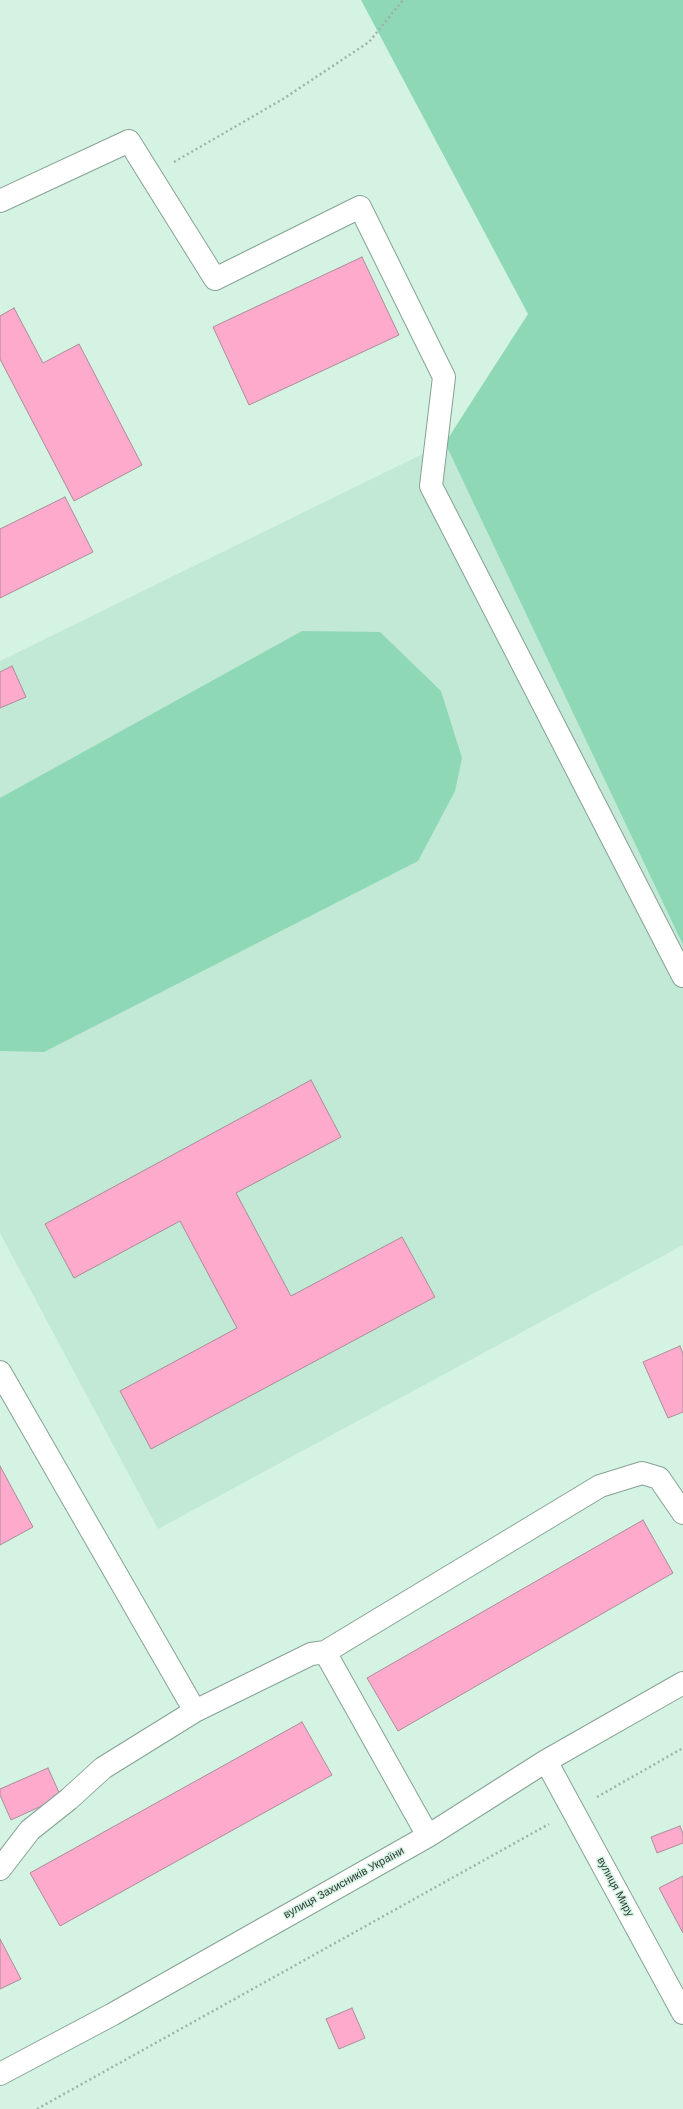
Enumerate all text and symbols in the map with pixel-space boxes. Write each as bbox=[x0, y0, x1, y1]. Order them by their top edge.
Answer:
street label: вулиця Захисників України bbox=[281, 1844, 407, 1922]
street label: вулиця Миру bbox=[594, 1855, 636, 1919]

